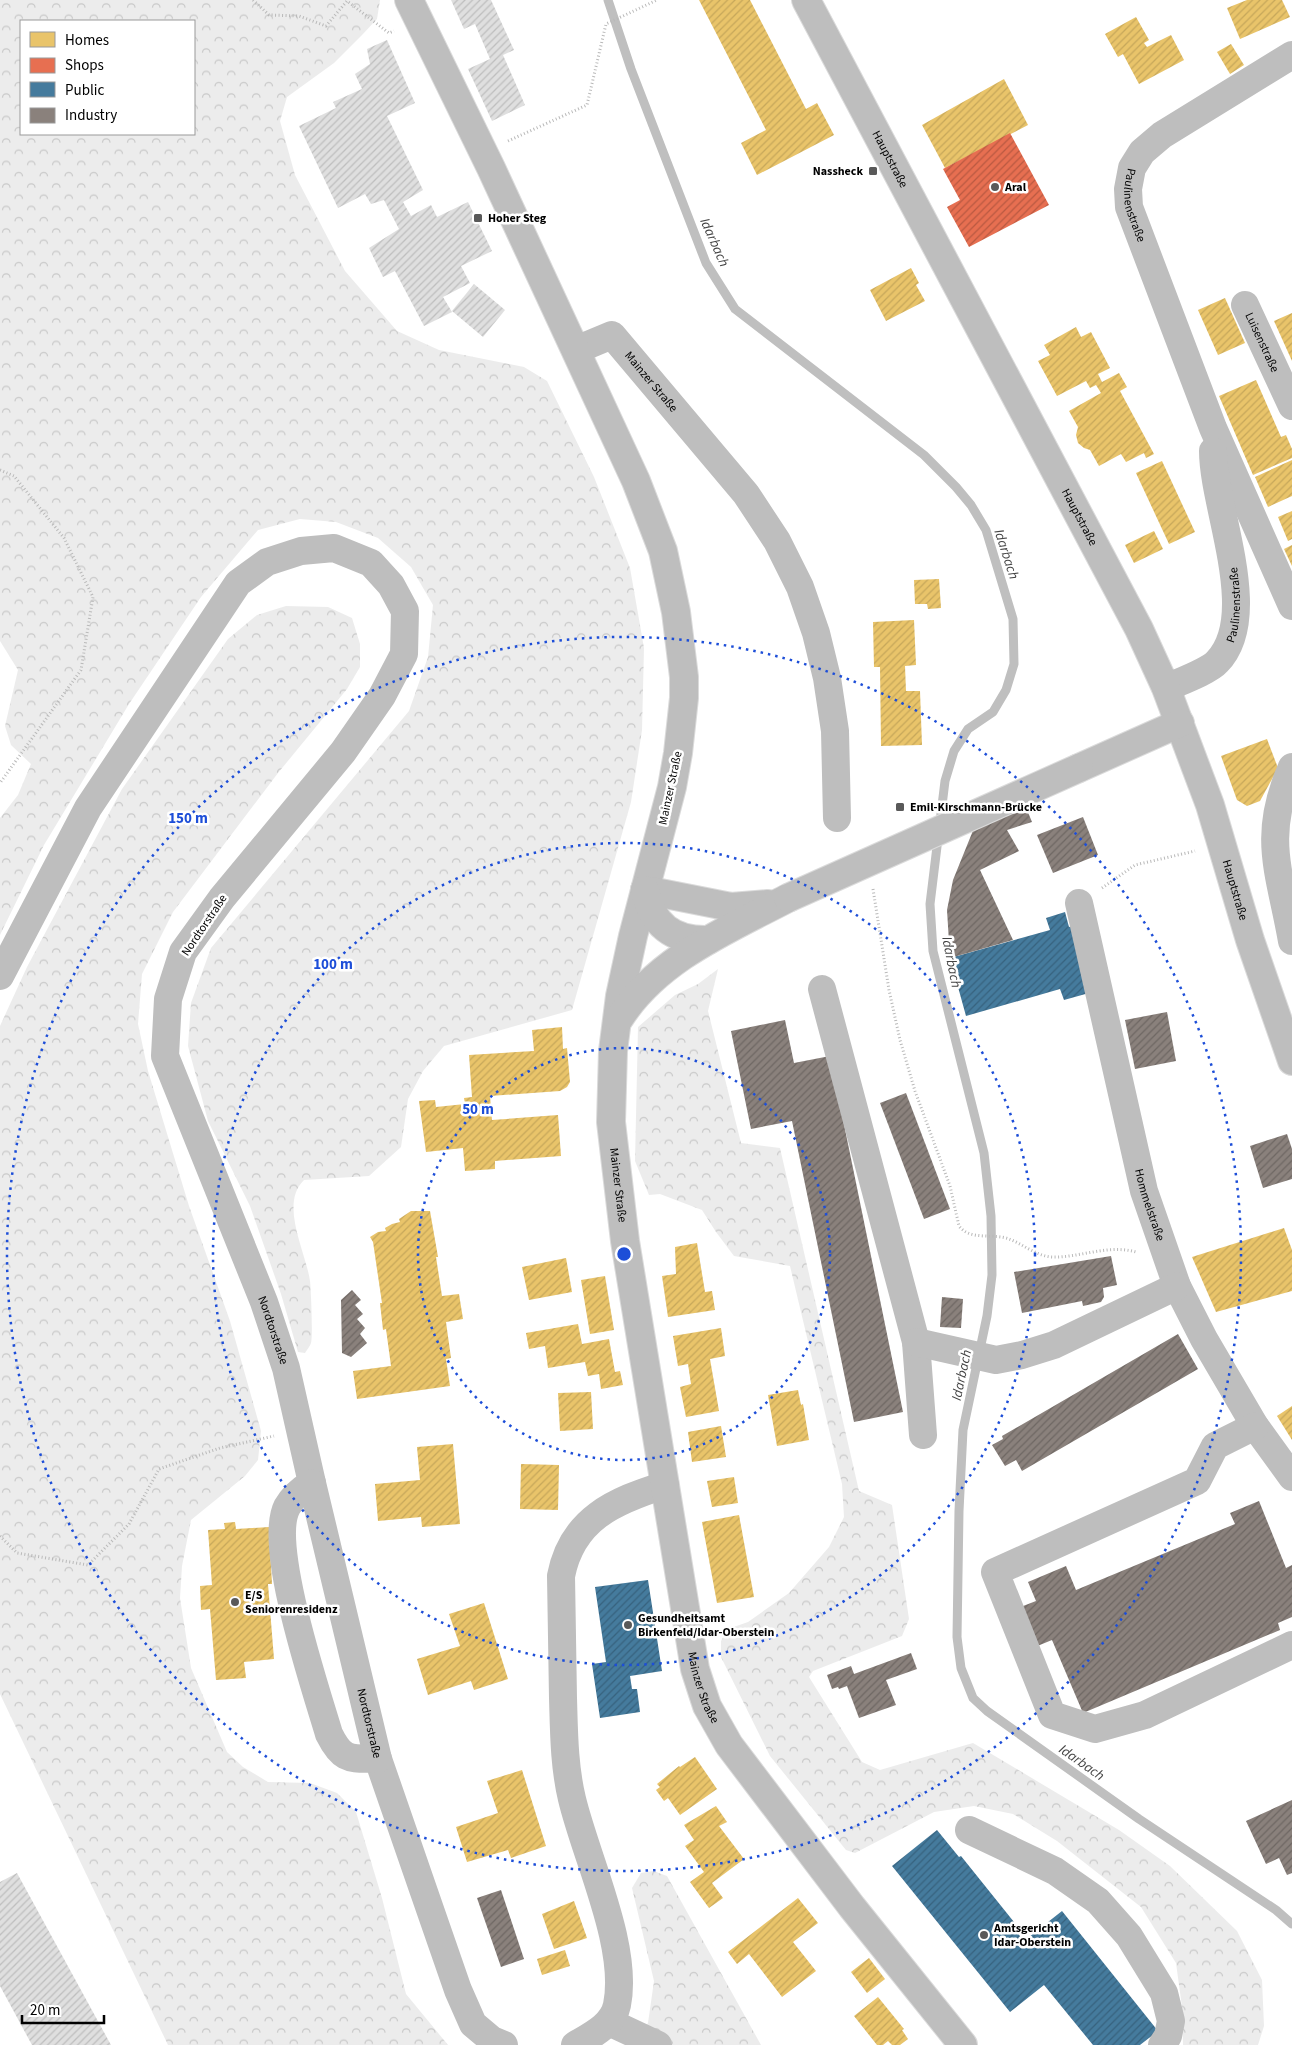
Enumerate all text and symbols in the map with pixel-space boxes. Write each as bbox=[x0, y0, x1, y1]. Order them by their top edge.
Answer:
legend bbox=[20, 20, 195, 135]
text: Homes bbox=[65, 30, 109, 51]
text: Shops bbox=[65, 55, 104, 76]
text: Public bbox=[65, 80, 104, 101]
text: Industry bbox=[65, 105, 117, 126]
street label: Hauptstraße bbox=[868, 128, 912, 191]
place label: Nassheck bbox=[813, 163, 863, 180]
marker: Nassheck bbox=[867, 165, 879, 177]
street label: Paulinenstraße bbox=[1119, 167, 1150, 245]
place label: Aral bbox=[1004, 179, 1027, 196]
marker: Aral bbox=[989, 181, 1001, 193]
place label: Hoher Steg bbox=[488, 210, 547, 227]
marker: Hoher Steg bbox=[472, 212, 484, 224]
water label: Idarbach bbox=[694, 215, 734, 270]
street label: Luisenstraße bbox=[1241, 310, 1283, 375]
street label: Mainzer Straße bbox=[620, 348, 682, 416]
street label: Hauptstraße bbox=[1057, 486, 1101, 549]
water label: Idarbach bbox=[989, 527, 1024, 582]
street label: Paulinenstraße bbox=[1222, 566, 1245, 645]
street label: Mainzer Straße bbox=[654, 750, 687, 826]
place label: Emil-Kirschmann-Brücke bbox=[910, 799, 1042, 816]
marker: Emil-Kirschmann-Brücke bbox=[894, 801, 906, 813]
text: 150 m bbox=[168, 808, 208, 829]
street label: Hauptstraße bbox=[1218, 858, 1252, 922]
street label: Nordtorstraße bbox=[177, 891, 231, 960]
water label: Idarbach bbox=[936, 935, 966, 989]
text: 100 m bbox=[313, 954, 353, 975]
text: 50 m bbox=[462, 1099, 494, 1120]
street label: Mainzer Straße bbox=[605, 1147, 631, 1223]
street label: Hommelstraße bbox=[1130, 1167, 1169, 1243]
centre of rings bbox=[615, 1245, 633, 1263]
street label: Nordtorstraße bbox=[253, 1293, 292, 1367]
water label: Idarbach bbox=[947, 1348, 977, 1403]
place label: E/S Seniorenresidenz bbox=[245, 1587, 338, 1618]
marker: E/S Seniorenresidenz bbox=[229, 1596, 241, 1608]
place label: Gesundheitsamt Birkenfeld/Idar-Oberstein bbox=[638, 1610, 774, 1641]
marker: Gesundheitsamt Birkenfeld/Idar-Oberstein bbox=[622, 1619, 634, 1631]
street label: Mainzer Straße bbox=[683, 1650, 723, 1727]
street label: Nordtorstraße bbox=[352, 1687, 386, 1760]
water label: Idarbach bbox=[1055, 1740, 1108, 1786]
place label: Amtsgericht Idar-Oberstein bbox=[993, 1920, 1071, 1951]
marker: Amtsgericht Idar-Oberstein bbox=[978, 1929, 990, 1941]
scale bar bbox=[22, 1992, 105, 2024]
text: 20 m bbox=[30, 2000, 60, 2021]

